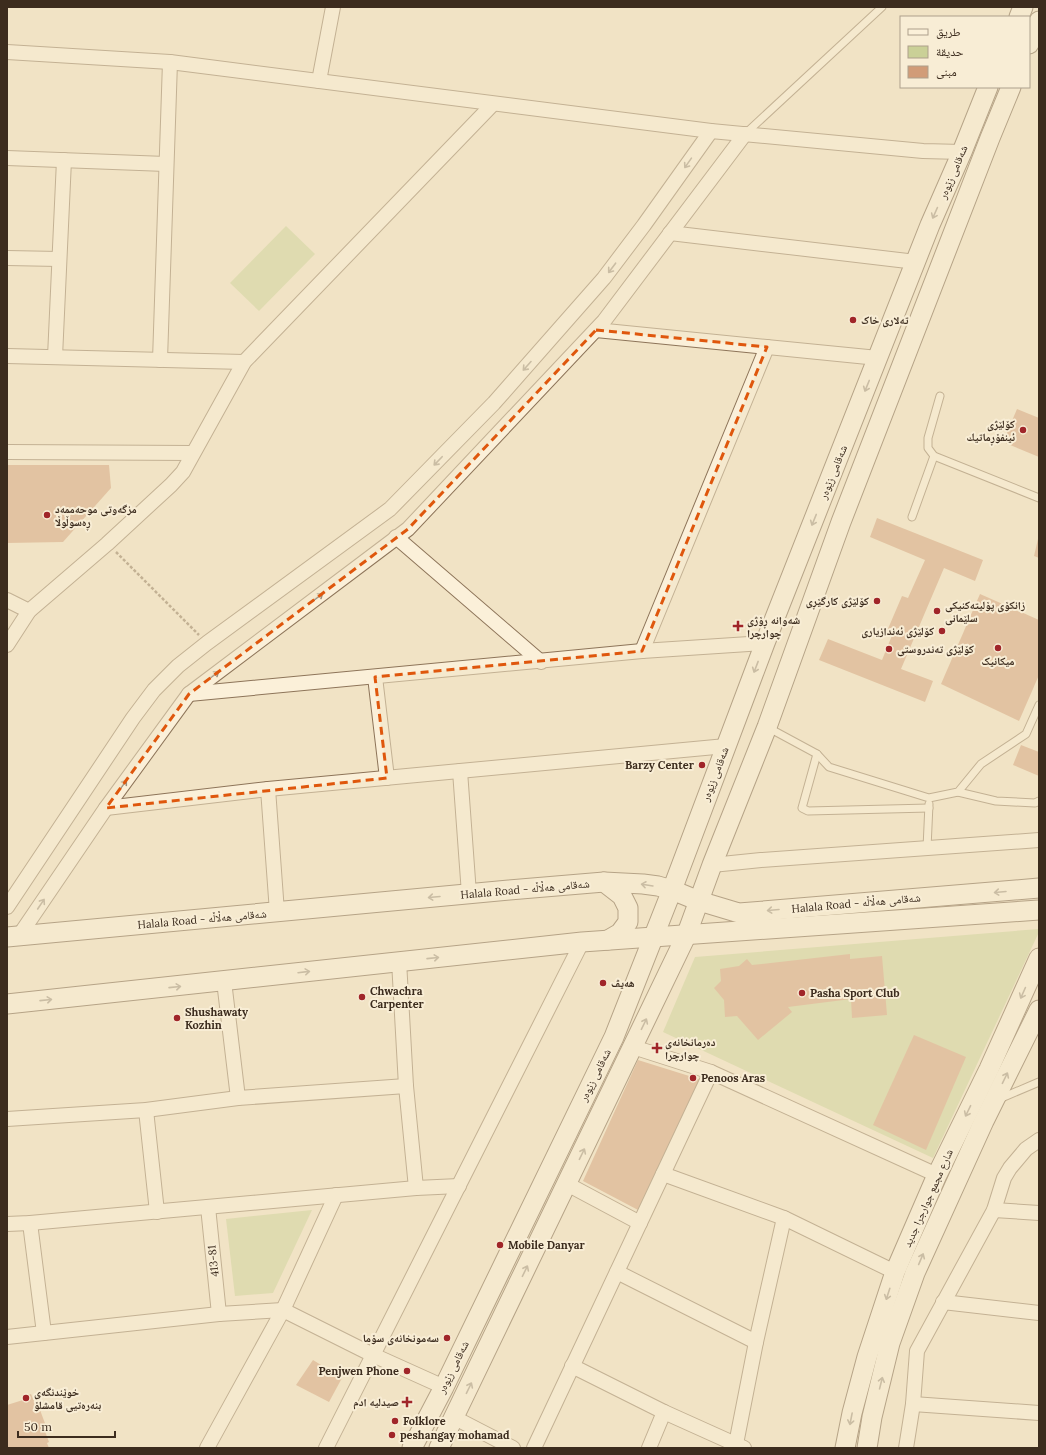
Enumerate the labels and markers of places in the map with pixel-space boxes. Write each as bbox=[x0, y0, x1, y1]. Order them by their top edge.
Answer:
place label: تەلاری خاک bbox=[861, 313, 909, 328]
marker: تەلاری خاک bbox=[848, 315, 858, 325]
place label: کۆلێژی ئینفۆڕماتیك bbox=[966, 417, 1015, 446]
marker: کۆلێژی ئینفۆڕماتیك bbox=[1018, 425, 1028, 435]
place label: مزگەوتی موحەممەد ڕەسوڵوڵا bbox=[55, 502, 137, 531]
marker: مزگەوتی موحەممەد ڕەسوڵوڵا bbox=[42, 510, 52, 520]
place label: کۆلێژی کارگێڕی bbox=[806, 594, 869, 610]
marker: کۆلێژی کارگێڕی bbox=[872, 596, 882, 606]
place label: زانکۆی پۆلیتەکنیکی سلێمانی bbox=[945, 598, 1025, 626]
marker: زانکۆی پۆلیتەکنیکی سلێمانی bbox=[932, 606, 942, 616]
place label: شەوانە ڕۆژی چوارچرا bbox=[747, 613, 801, 640]
marker: شەوانە ڕۆژی چوارچرا bbox=[732, 620, 744, 632]
place label: کۆلێژی ئەندازیاری bbox=[861, 624, 934, 639]
marker: کۆلێژی ئەندازیاری bbox=[937, 626, 947, 636]
place label: کۆلێژی تەندروستی bbox=[897, 642, 974, 657]
marker: میکانیک bbox=[993, 643, 1003, 653]
marker: کۆلێژی تەندروستی bbox=[884, 644, 894, 654]
place label: میکانیک bbox=[982, 654, 1014, 668]
place label: Barzy Center bbox=[625, 758, 695, 772]
marker: Barzy Center bbox=[697, 760, 707, 770]
place label: ھەیڤ bbox=[611, 976, 635, 990]
marker: ھەیڤ bbox=[598, 978, 608, 988]
place label: Chwachra Carpenter bbox=[370, 984, 425, 1011]
place label: Pasha Sport Club bbox=[810, 986, 900, 1000]
marker: Pasha Sport Club bbox=[797, 988, 807, 998]
marker: Chwachra Carpenter bbox=[357, 992, 367, 1002]
place label: Shushawaty Kozhin bbox=[185, 1005, 249, 1032]
marker: Shushawaty Kozhin bbox=[172, 1013, 182, 1023]
place label: دەرمانخانەی چوارچرا bbox=[665, 1035, 716, 1062]
marker: دەرمانخانەی چوارچرا bbox=[652, 1043, 662, 1053]
place label: Penoos Aras bbox=[701, 1071, 765, 1085]
marker: Penoos Aras bbox=[688, 1073, 698, 1083]
place label: Mobile Danyar bbox=[508, 1238, 585, 1252]
marker: Mobile Danyar bbox=[495, 1240, 505, 1250]
place label: سەمونخانەی سۆما bbox=[363, 1331, 439, 1346]
marker: سەمونخانەی سۆما bbox=[442, 1333, 452, 1343]
place label: Penjwen Phone bbox=[318, 1364, 399, 1378]
marker: Penjwen Phone bbox=[402, 1366, 412, 1376]
place label: خوێندنگەی بنەرەتیی قامشلۆ bbox=[34, 1385, 101, 1413]
marker: خوێندنگەی بنەرەتیی قامشلۆ bbox=[21, 1393, 31, 1403]
place label: صیدلیە ادم bbox=[353, 1395, 399, 1410]
marker: صیدلیە ادم bbox=[402, 1397, 412, 1407]
place label: Folklore bbox=[403, 1414, 446, 1428]
marker: Folklore bbox=[390, 1416, 400, 1426]
place label: peshangay mohamad bbox=[400, 1428, 510, 1442]
marker: peshangay mohamad bbox=[387, 1430, 397, 1440]

